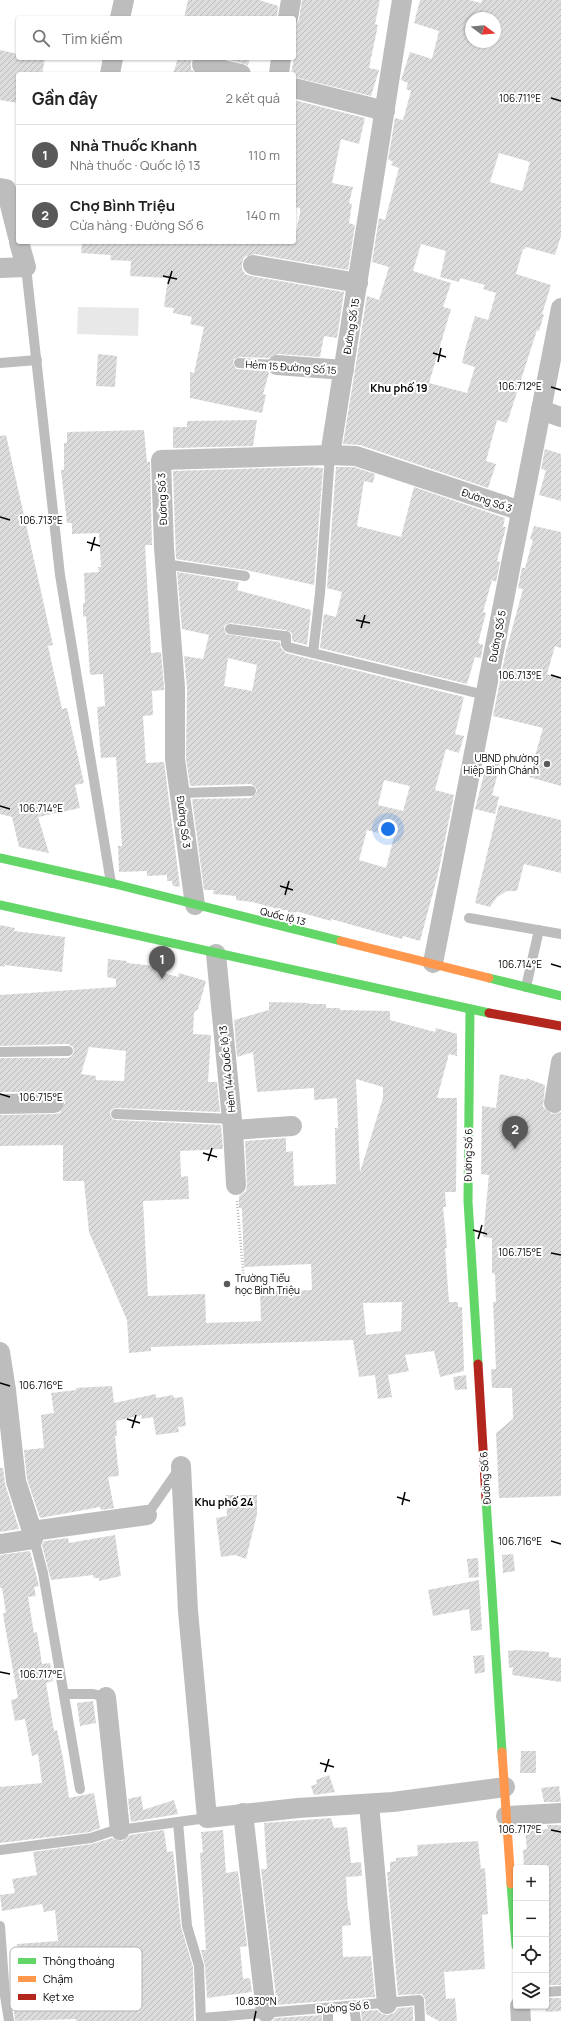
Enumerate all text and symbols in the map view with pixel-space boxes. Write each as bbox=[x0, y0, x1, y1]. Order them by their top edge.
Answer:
north arrow bbox=[465, 12, 501, 48]
search box bbox=[16, 16, 296, 60]
icon: search bbox=[30, 27, 52, 49]
text: Tìm kiếm bbox=[62, 28, 122, 49]
text: Gần đây bbox=[32, 87, 98, 110]
text: 2 kết quả bbox=[226, 89, 280, 107]
text: 106.711°E bbox=[499, 91, 541, 105]
text: Nhà Thuốc Khanh bbox=[70, 135, 197, 156]
text: 1 bbox=[42, 146, 48, 164]
text: 110 m bbox=[248, 146, 280, 164]
text: Nhà thuốc · Quốc lộ 13 bbox=[70, 156, 200, 174]
text: Chợ Bình Triệu bbox=[70, 195, 175, 216]
text: 2 bbox=[41, 206, 49, 224]
text: 140 m bbox=[246, 206, 280, 224]
text: Cửa hàng · Đường Số 6 bbox=[70, 216, 204, 234]
street label: Đường Số 15 bbox=[340, 297, 362, 355]
street label: Hẻm 15 Đường Số 15 bbox=[245, 357, 337, 377]
text: 106.712°E bbox=[498, 379, 542, 393]
district label: Khu phố 19 bbox=[370, 380, 428, 395]
street label: Đường Số 3 bbox=[154, 473, 170, 525]
street label: Đường Số 3 bbox=[460, 485, 514, 515]
text: 106.713°E bbox=[19, 513, 63, 527]
street label: Đường Số 5 bbox=[485, 609, 509, 663]
text: 106.713°E bbox=[498, 668, 542, 682]
place label: UBND phường Hiệp Bình Chánh bbox=[463, 751, 539, 777]
marker: UBND phường Hiệp Bình Chánh bbox=[542, 759, 552, 769]
street label: Đường Số 3 bbox=[174, 795, 194, 849]
text: 106.714°E bbox=[19, 801, 63, 815]
your location bbox=[378, 819, 398, 839]
street label: Quốc lộ 13 bbox=[259, 904, 307, 928]
pin: 1 bbox=[149, 946, 175, 979]
text: 106.714°E bbox=[498, 957, 542, 971]
street label: Hẻm 144 Quốc lộ 13 bbox=[215, 1025, 239, 1113]
text: 106.715°E bbox=[19, 1090, 63, 1104]
pin: 2 bbox=[502, 1116, 528, 1149]
street label: Đường Số 6 bbox=[461, 1128, 475, 1182]
text: 106.715°E bbox=[498, 1245, 542, 1259]
place label: Trường Tiểu học Bình Triệu bbox=[235, 1271, 300, 1297]
marker: Trường Tiểu học Bình Triệu bbox=[222, 1279, 232, 1289]
text: 106.716°E bbox=[19, 1378, 63, 1392]
street label: Đường Số 6 bbox=[476, 1451, 494, 1505]
district label: Khu phố 24 bbox=[195, 1494, 254, 1509]
text: 106.716°E bbox=[498, 1534, 542, 1548]
text: 106.717°E bbox=[20, 1667, 63, 1681]
text: 106.717°E bbox=[499, 1822, 542, 1836]
map controls bbox=[513, 1865, 549, 2009]
button: + bbox=[513, 1865, 549, 1901]
button: − bbox=[513, 1901, 549, 1937]
button: locate bbox=[513, 1937, 549, 1973]
legend bbox=[10, 1947, 142, 2011]
text: Thông thoáng bbox=[43, 1953, 114, 1968]
text: Chậm bbox=[43, 1971, 73, 1986]
button: layers bbox=[513, 1973, 549, 2009]
text: Kẹt xe bbox=[43, 1989, 75, 2004]
text: 10.830°N bbox=[235, 1994, 277, 2008]
street label: Đường Số 6 bbox=[316, 1998, 370, 2016]

